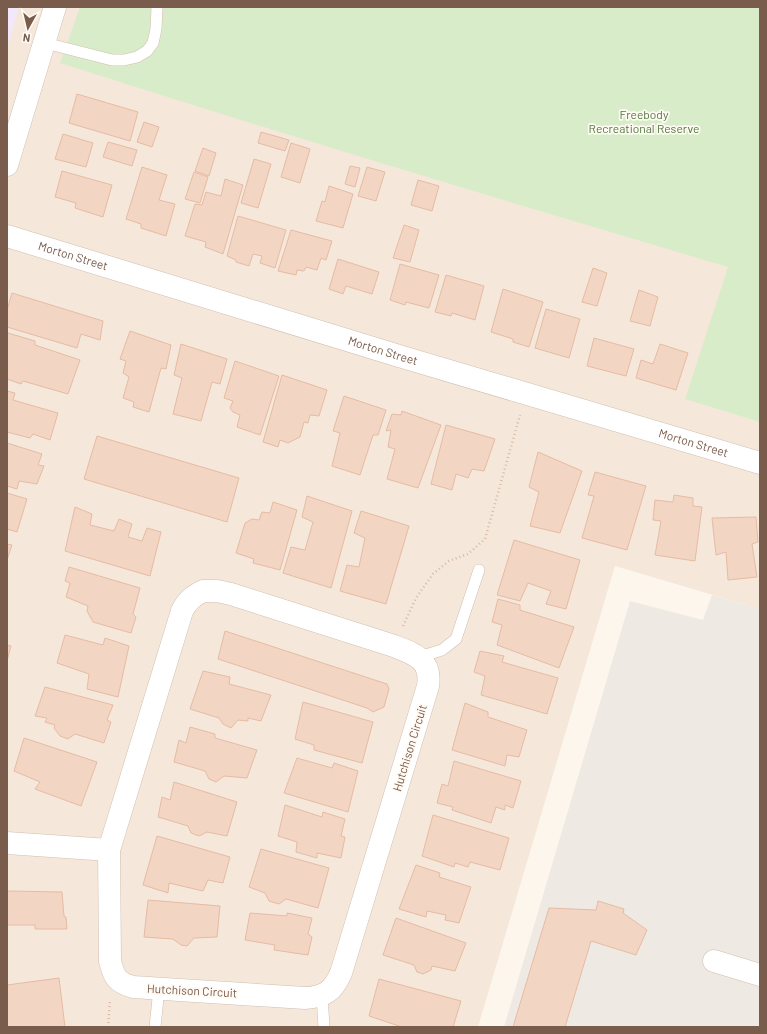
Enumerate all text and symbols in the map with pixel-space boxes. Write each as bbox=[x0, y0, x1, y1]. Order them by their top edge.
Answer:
north arrow bbox=[8, 8, 48, 48]
text: N bbox=[22, 31, 31, 45]
park label: Freebody Recreational Reserve bbox=[589, 107, 699, 135]
street label: Morton Street bbox=[37, 238, 110, 272]
street label: Morton Street bbox=[347, 333, 420, 367]
street label: Morton Street bbox=[657, 425, 730, 459]
street label: Hutchison Circuit bbox=[389, 703, 429, 793]
street label: Hutchison Circuit bbox=[147, 981, 237, 999]

